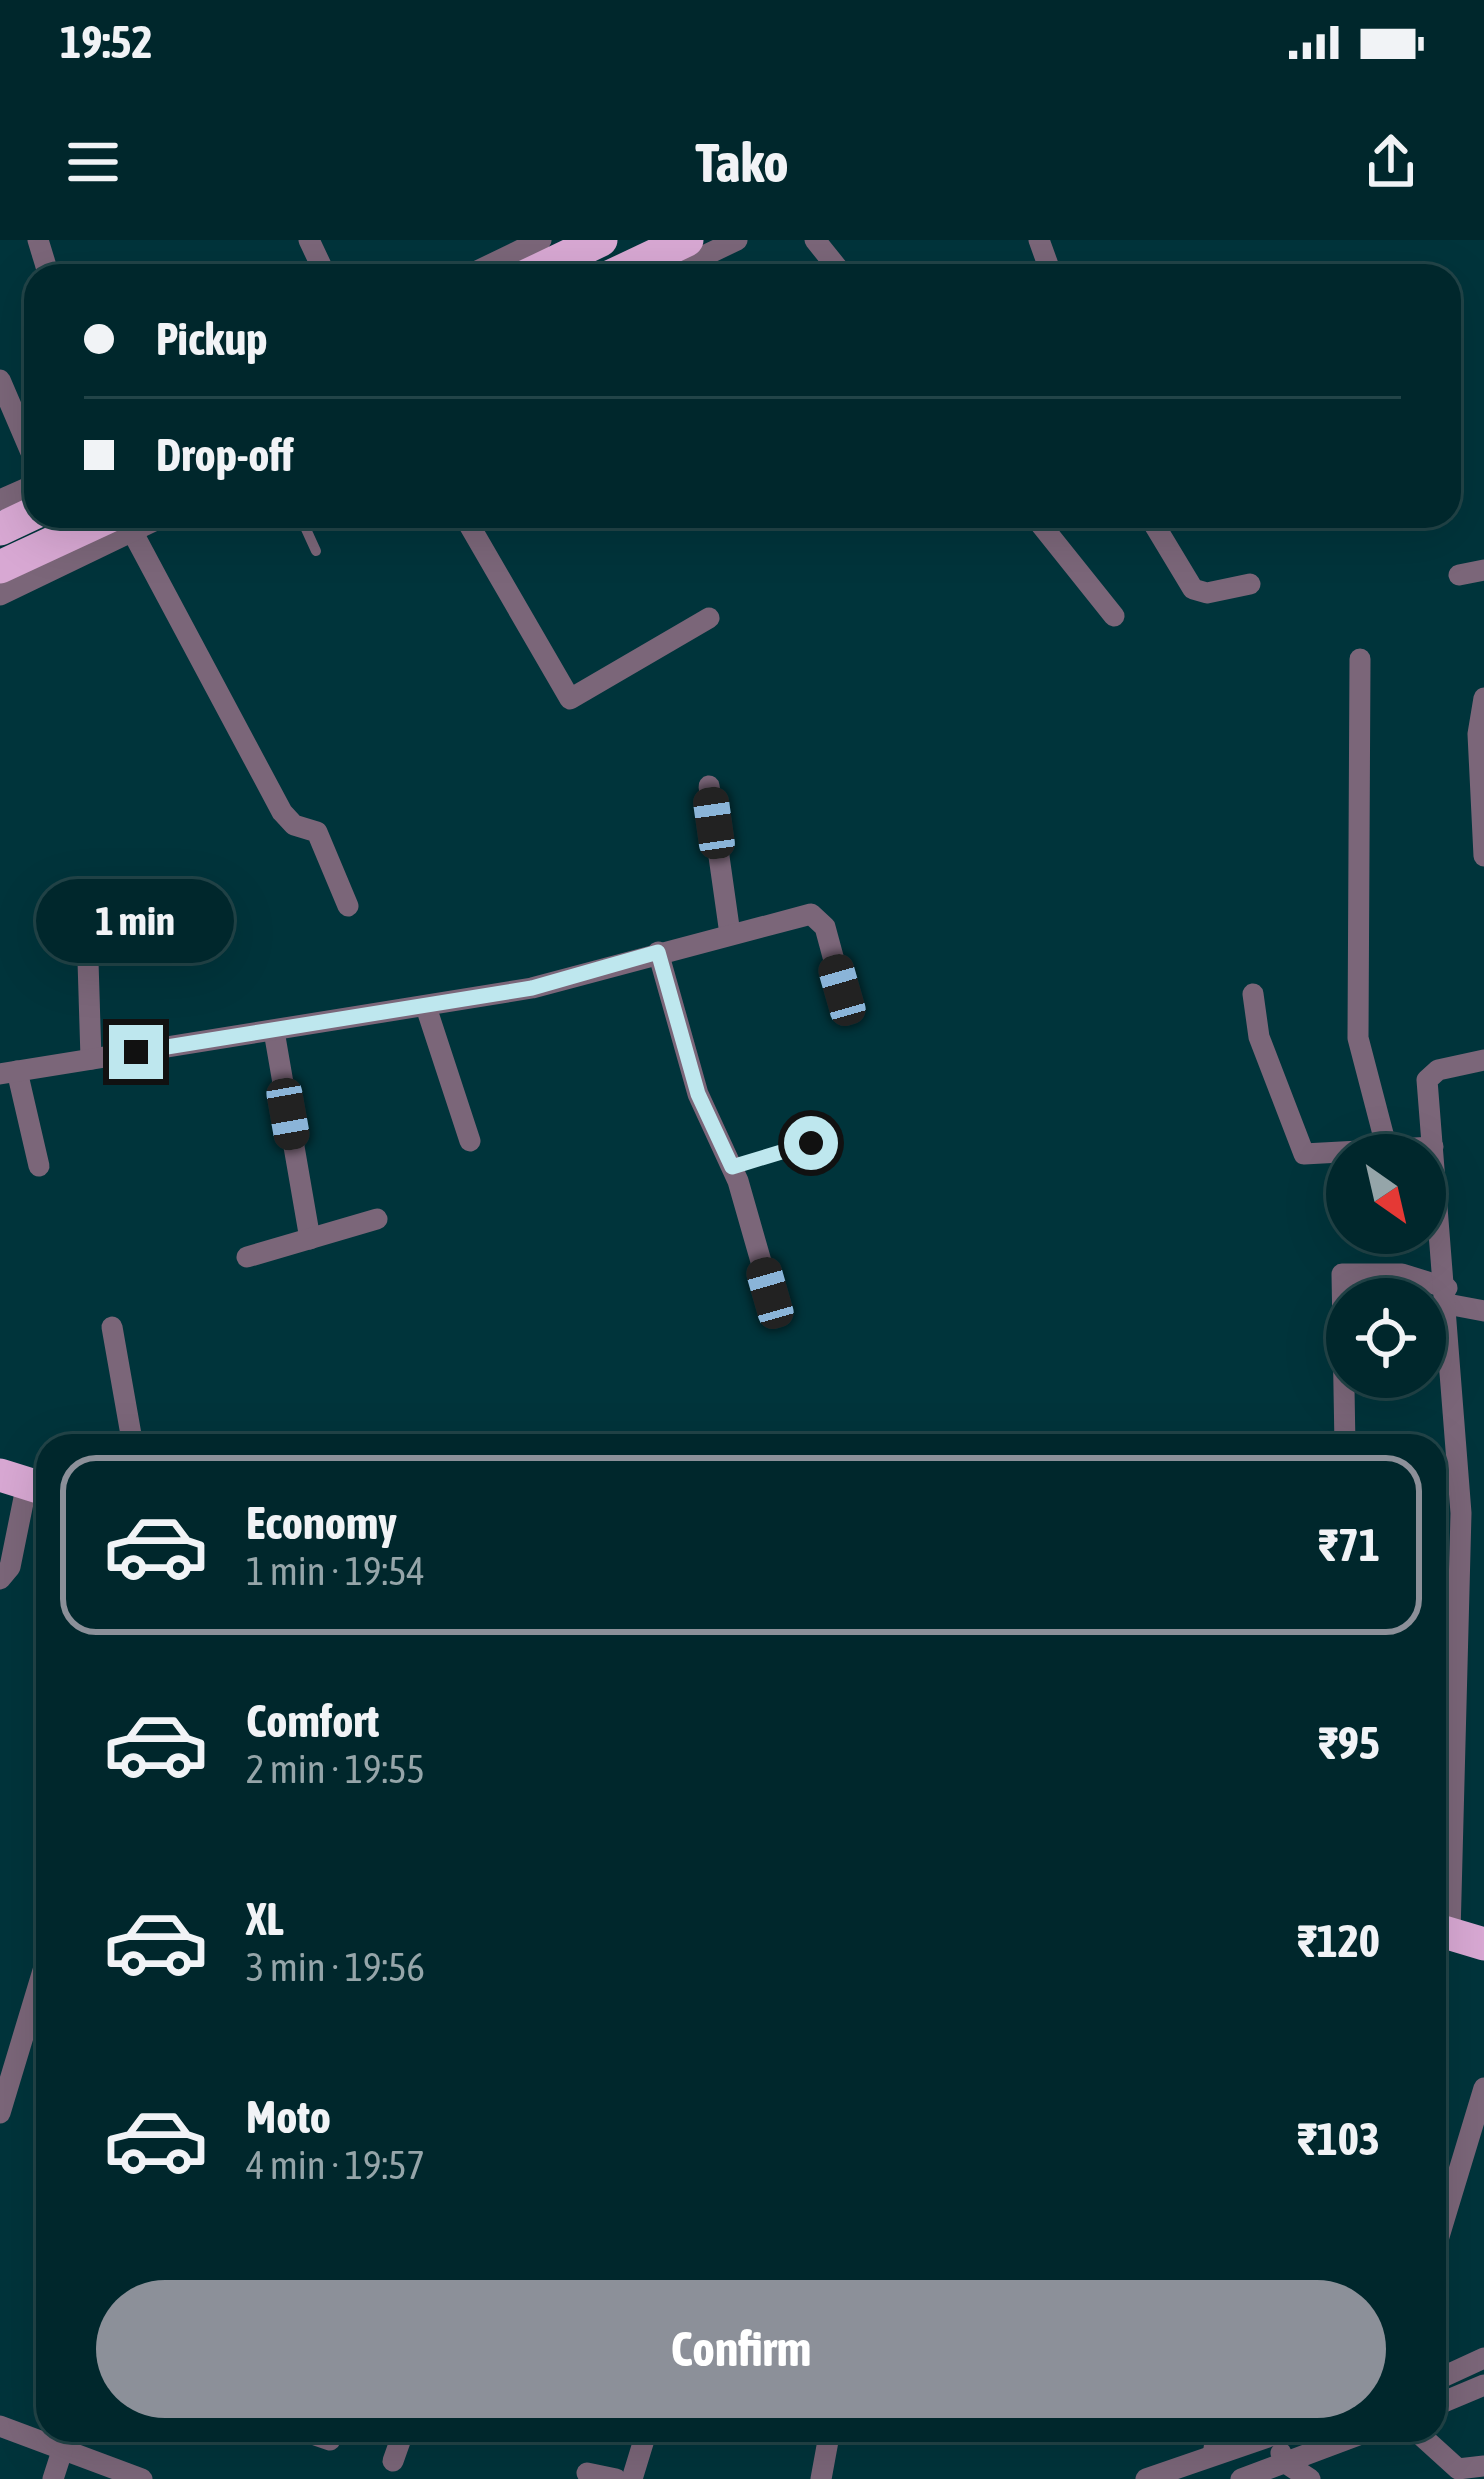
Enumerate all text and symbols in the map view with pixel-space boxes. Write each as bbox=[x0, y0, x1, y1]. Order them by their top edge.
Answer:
text: 19:52 bbox=[60, 16, 153, 68]
icon: menu bbox=[60, 129, 126, 195]
icon: share bbox=[1358, 129, 1424, 195]
text: Tako bbox=[695, 132, 789, 193]
text: Pickup bbox=[156, 313, 267, 365]
text: Drop-off bbox=[156, 429, 294, 481]
car bbox=[691, 785, 737, 861]
callout: 1 min bbox=[37, 878, 235, 962]
text: 1 min bbox=[95, 899, 175, 943]
car bbox=[815, 950, 869, 1030]
route end bbox=[109, 1025, 163, 1079]
car bbox=[264, 1075, 312, 1153]
route start bbox=[784, 1116, 838, 1170]
north arrow bbox=[1326, 1134, 1446, 1254]
map controls bbox=[1326, 1134, 1446, 1398]
car bbox=[743, 1253, 797, 1333]
button: locate bbox=[1326, 1278, 1446, 1398]
icon: car bbox=[102, 1491, 210, 1599]
text: Economy bbox=[246, 1497, 397, 1549]
text: ₹71 bbox=[1318, 1519, 1380, 1571]
text: 1 min · 19:54 bbox=[246, 1549, 425, 1593]
icon: car bbox=[102, 1689, 210, 1797]
text: Comfort bbox=[246, 1695, 379, 1747]
text: ₹95 bbox=[1318, 1717, 1380, 1769]
text: 2 min · 19:55 bbox=[246, 1747, 425, 1791]
icon: car bbox=[102, 1887, 210, 1995]
text: XL bbox=[246, 1893, 284, 1945]
text: ₹120 bbox=[1297, 1915, 1380, 1967]
text: 3 min · 19:56 bbox=[246, 1945, 425, 1989]
icon: car bbox=[102, 2085, 210, 2193]
text: Moto bbox=[246, 2091, 331, 2143]
text: ₹103 bbox=[1297, 2113, 1380, 2165]
text: 4 min · 19:57 bbox=[246, 2143, 425, 2187]
button: Confirm bbox=[96, 2280, 1386, 2418]

